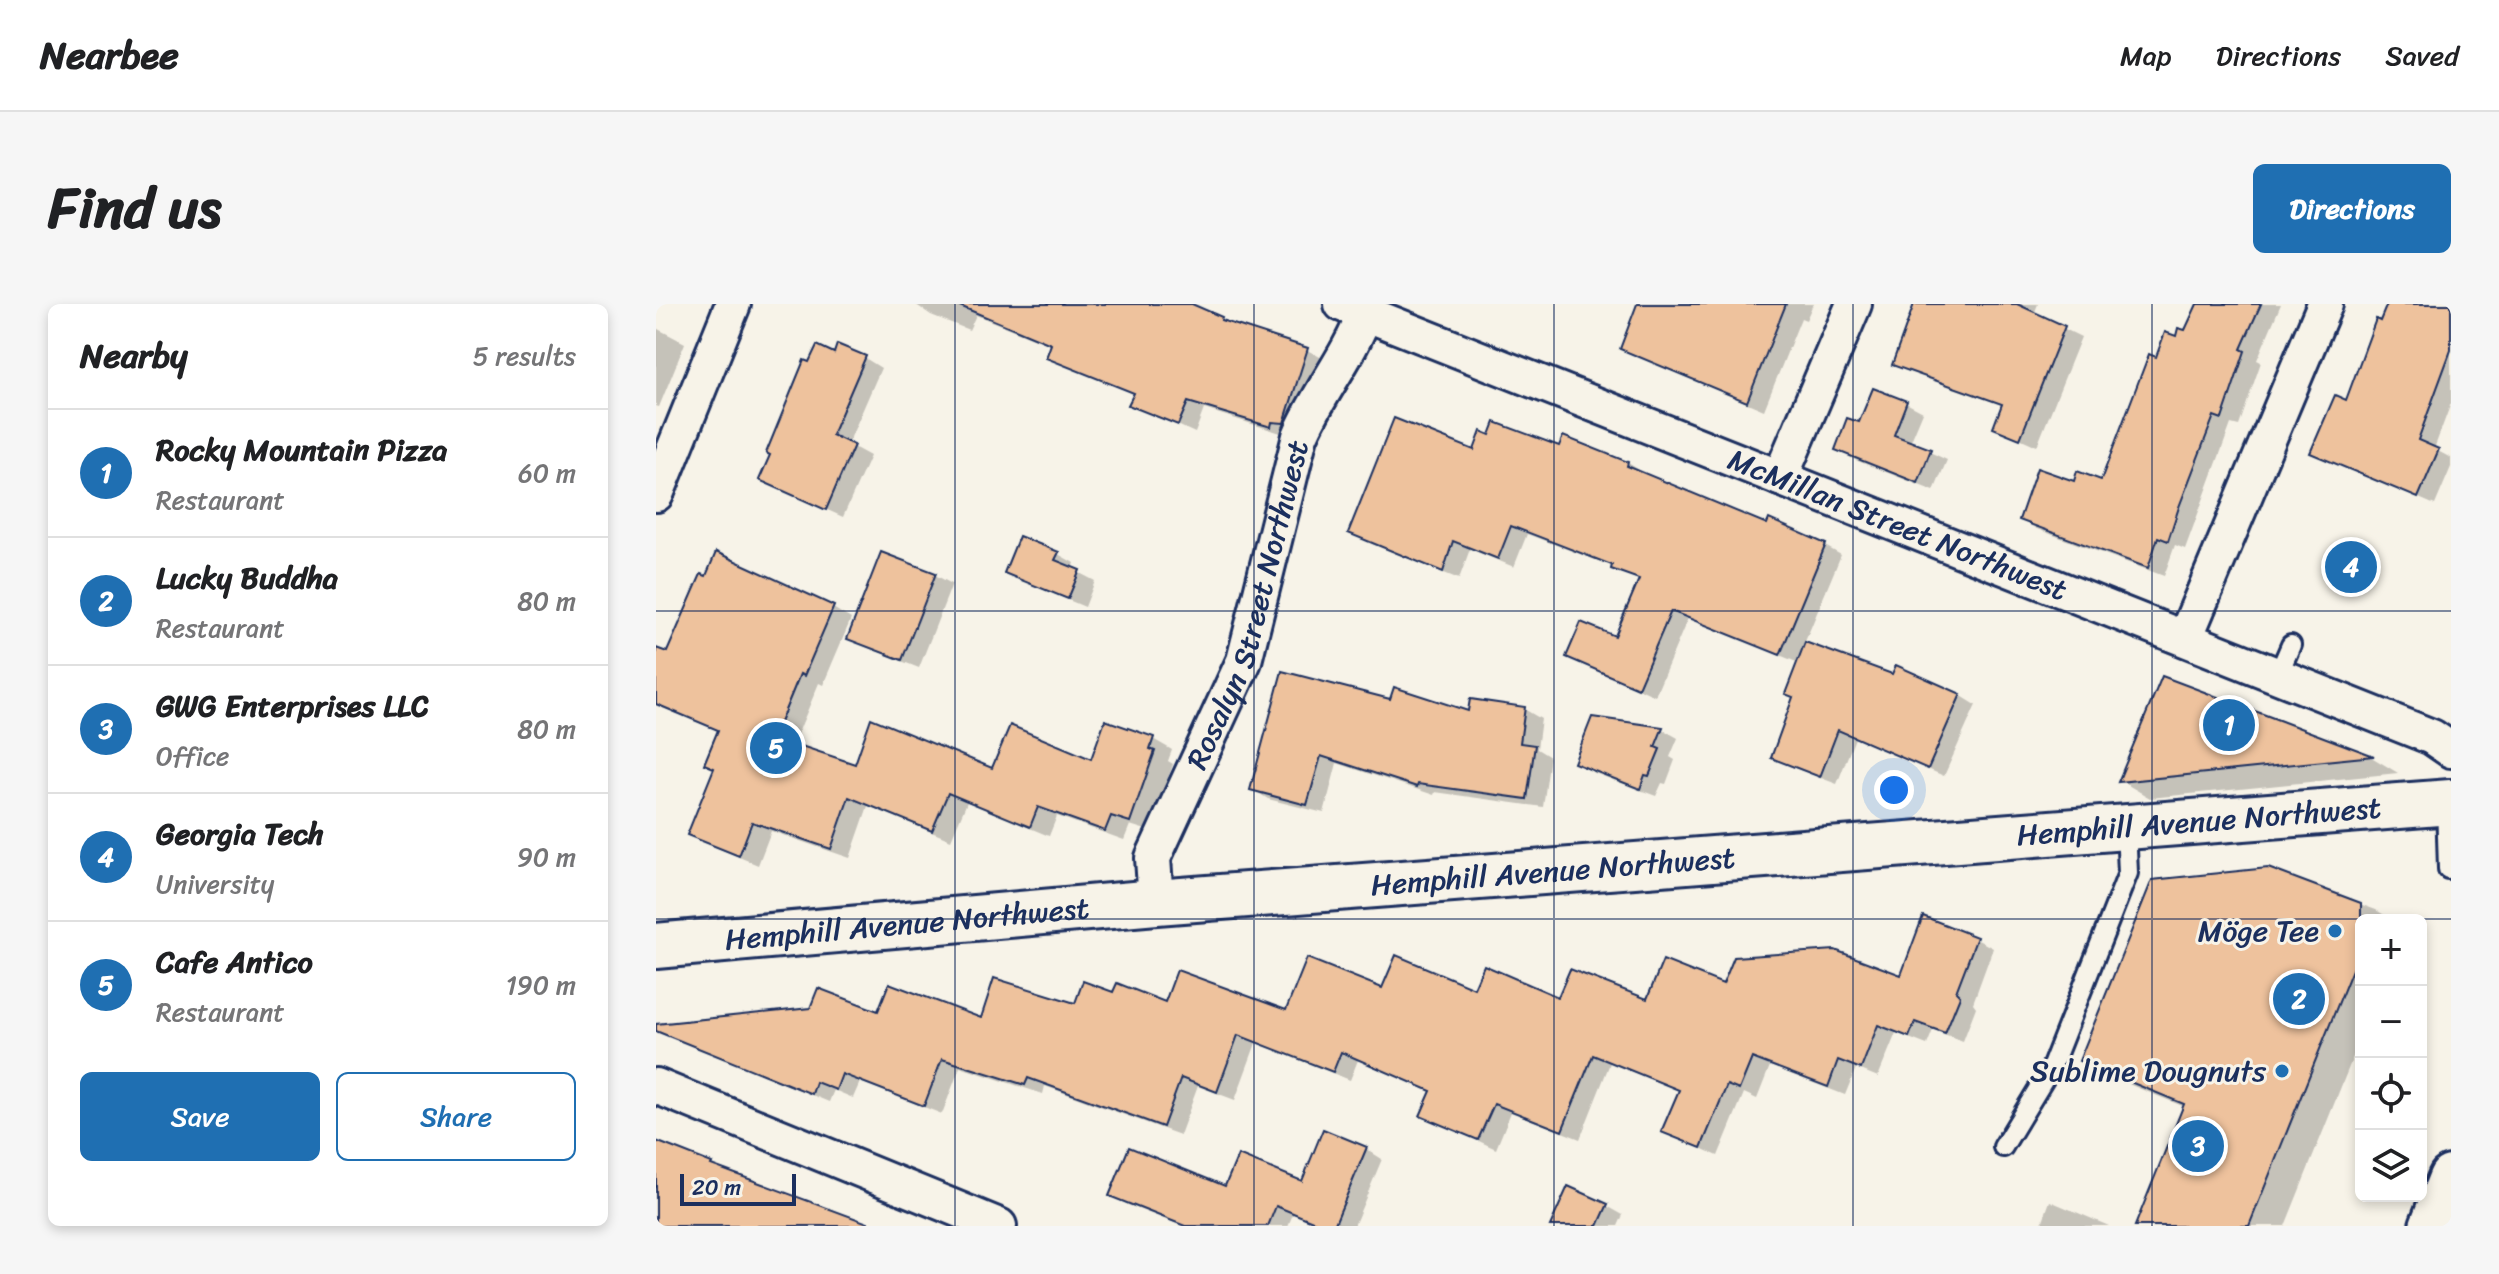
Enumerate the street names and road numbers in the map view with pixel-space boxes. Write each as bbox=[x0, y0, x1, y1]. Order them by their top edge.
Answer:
street label: McMillan Street Northwest bbox=[1720, 433, 2076, 617]
street label: Rosalyn Street Northwest bbox=[1170, 434, 1325, 779]
street label: Hemphill Avenue Northwest bbox=[2015, 780, 2383, 862]
street label: Hemphill Avenue Northwest bbox=[1369, 830, 1737, 912]
street label: Hemphill Avenue Northwest bbox=[723, 881, 1091, 967]

